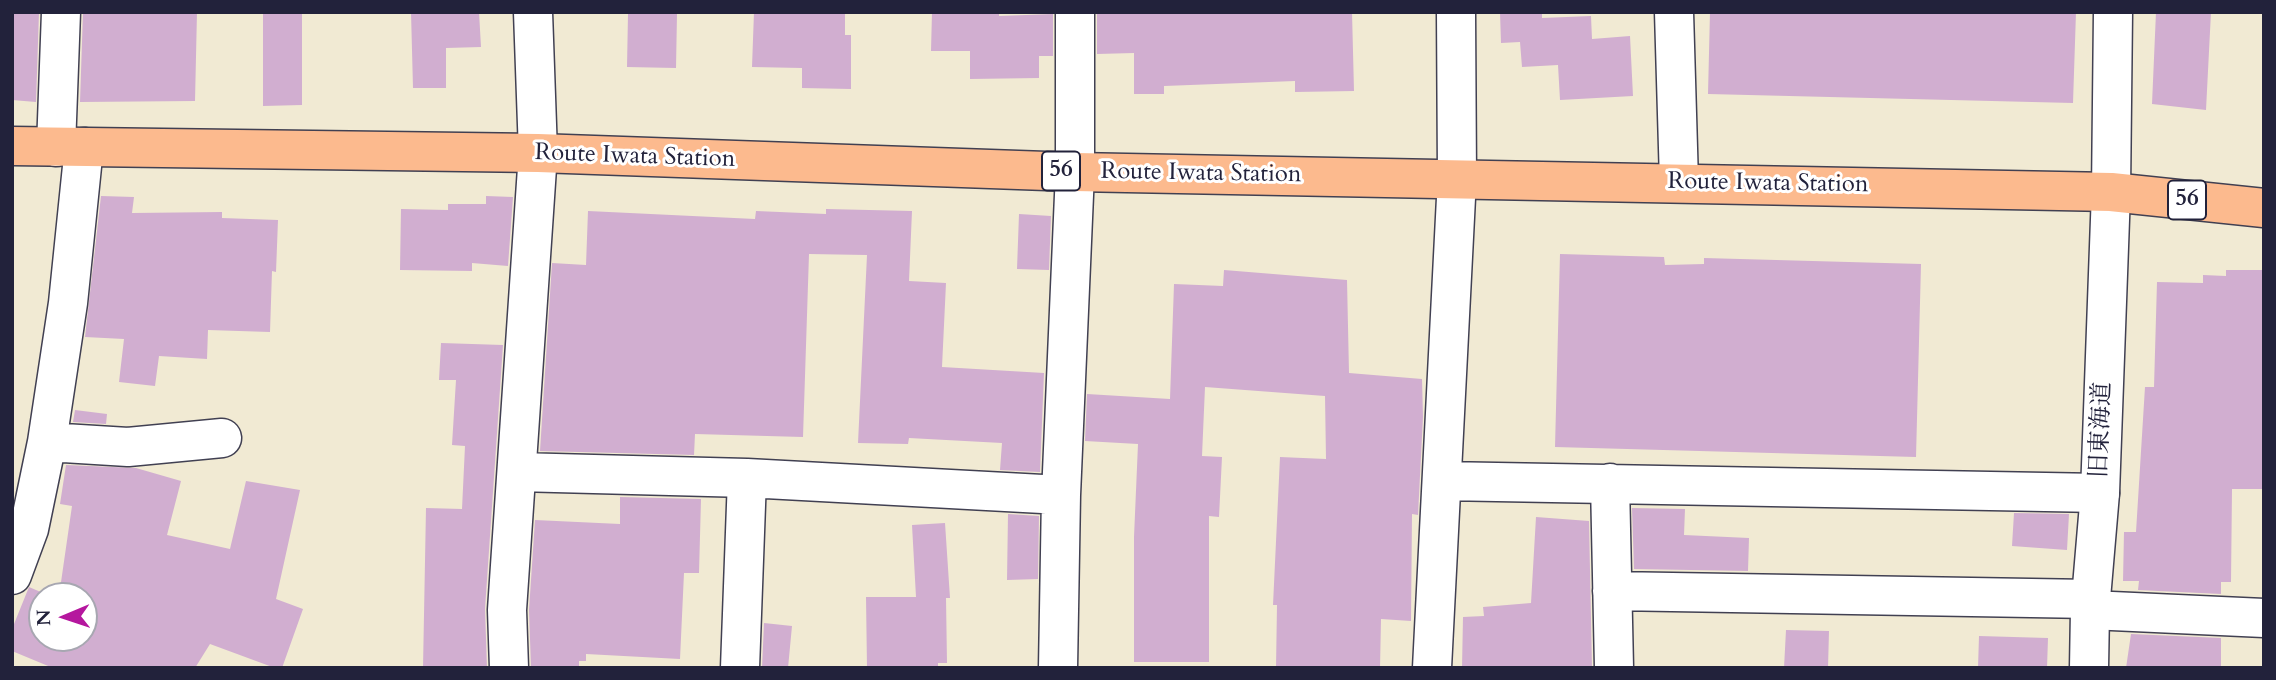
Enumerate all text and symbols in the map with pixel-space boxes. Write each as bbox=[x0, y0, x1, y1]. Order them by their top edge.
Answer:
street label: Route Iwata Station bbox=[534, 139, 736, 175]
road number: 56 bbox=[1042, 152, 1080, 190]
street label: Route Iwata Station bbox=[1100, 158, 1302, 190]
street label: Route Iwata Station bbox=[1667, 168, 1869, 200]
road number: 56 bbox=[2168, 181, 2206, 220]
street label: 旧東海道 bbox=[2086, 382, 2118, 478]
north arrow bbox=[28, 582, 98, 652]
text: N bbox=[31, 609, 57, 626]

